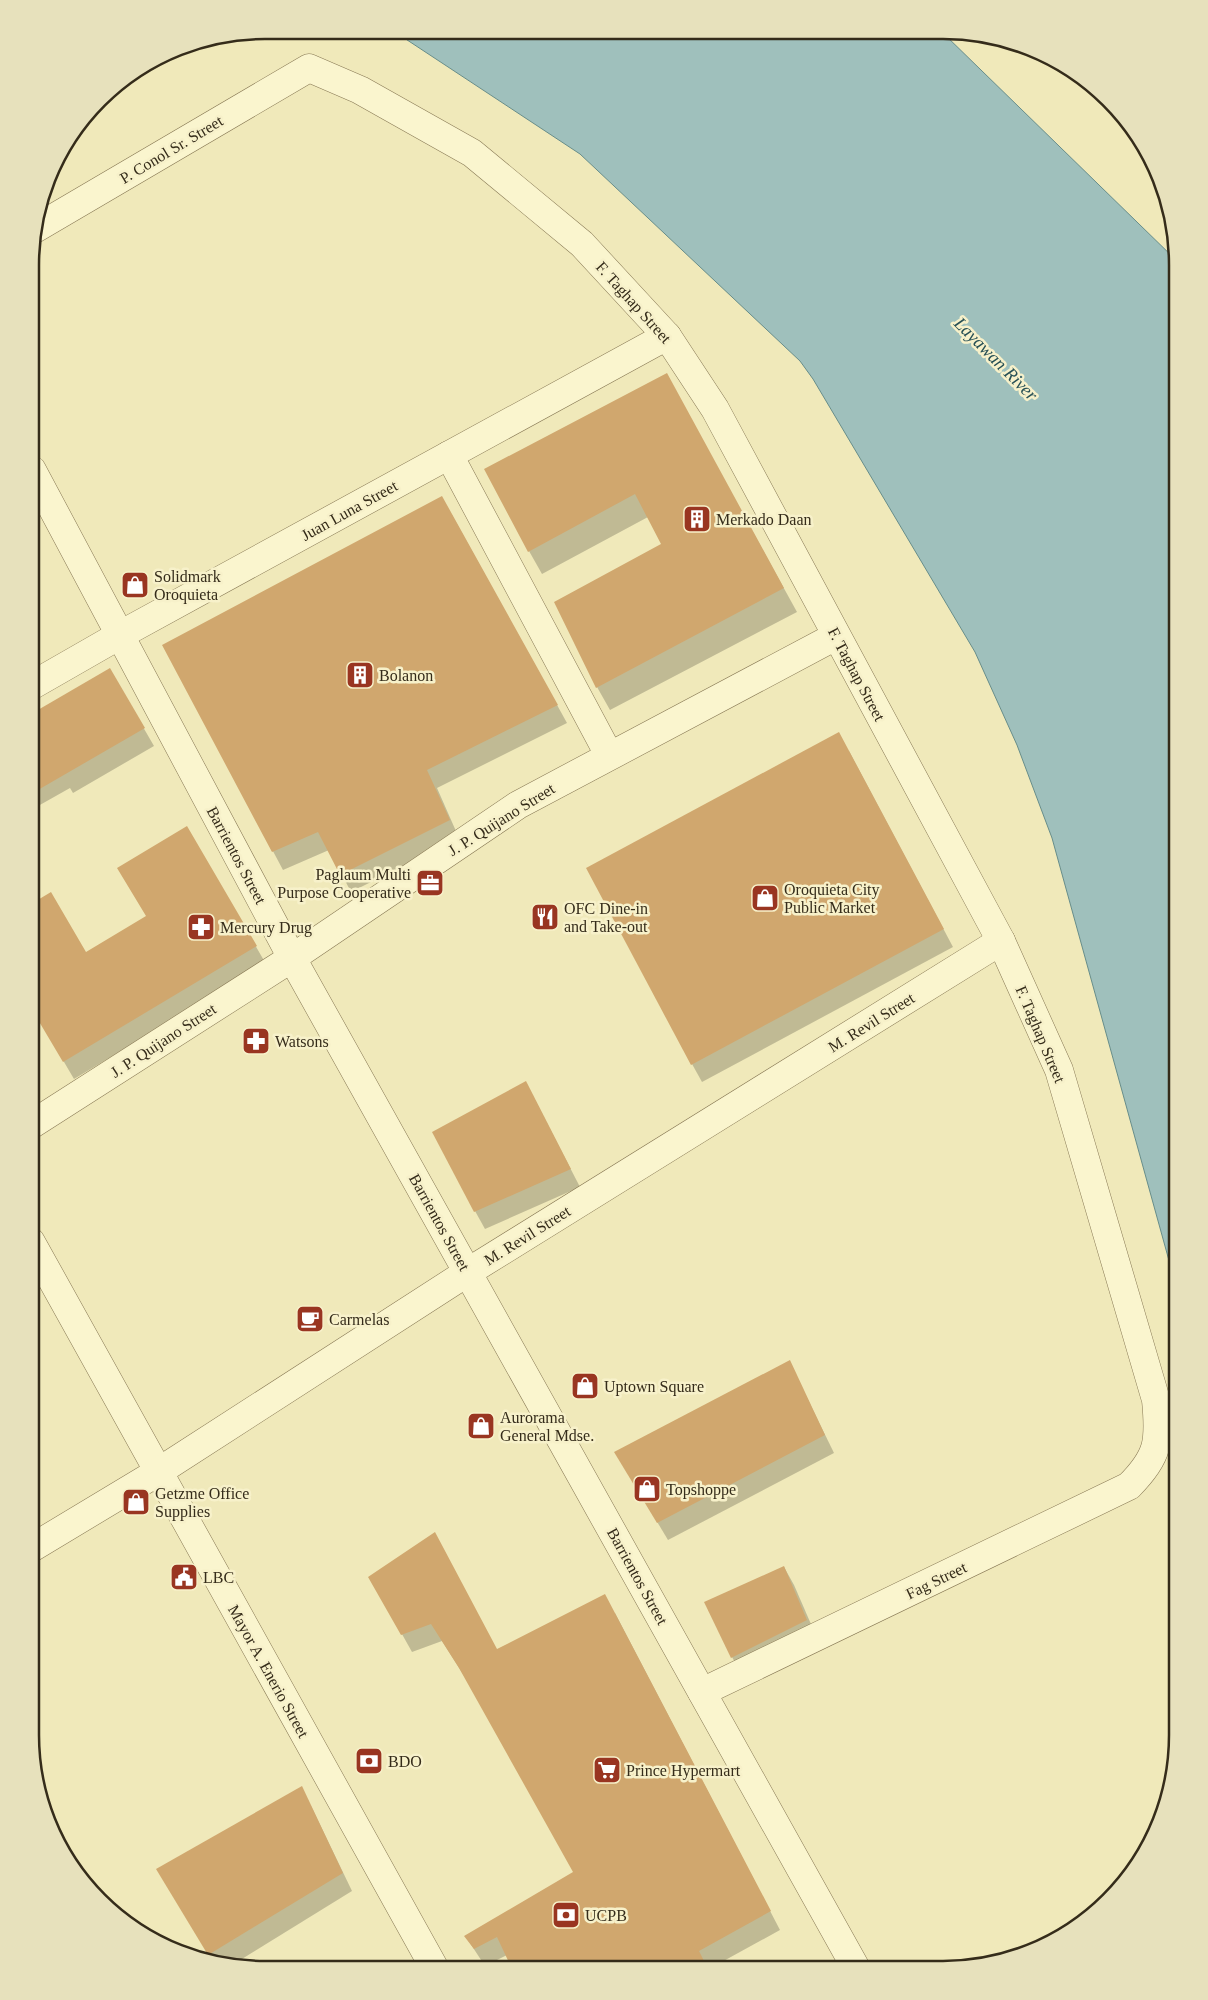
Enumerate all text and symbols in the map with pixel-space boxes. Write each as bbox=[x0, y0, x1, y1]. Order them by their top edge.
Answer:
street label: P. Conol Sr. Street bbox=[117, 112, 226, 187]
street label: F. Taghap Street bbox=[592, 258, 675, 348]
water label: Layawan River bbox=[950, 313, 1042, 405]
street label: Juan Luna Street bbox=[298, 477, 401, 544]
building icon: Merkado Daan bbox=[682, 504, 712, 534]
place label: Merkado Daan bbox=[716, 511, 812, 528]
place label: Solidmark Oroquieta bbox=[154, 568, 221, 604]
shop icon: Solidmark Oroquieta bbox=[120, 570, 150, 600]
street label: F. Taghap Street bbox=[824, 625, 889, 725]
building icon: Bolanon bbox=[345, 660, 375, 690]
place label: Bolanon bbox=[379, 667, 433, 684]
street label: J. P. Quijano Street bbox=[445, 780, 559, 860]
street label: Barrientos Street bbox=[204, 804, 270, 907]
place label: Paglaum Multi Purpose Cooperative bbox=[277, 866, 412, 902]
office icon: Paglaum Multi Purpose Cooperative bbox=[415, 868, 445, 898]
place label: Oroquieta City Public Market bbox=[784, 881, 880, 916]
shop icon: Oroquieta City Public Market bbox=[750, 883, 780, 913]
place label: OFC Dine-in and Take-out bbox=[564, 900, 648, 935]
restaurant icon: OFC Dine-in and Take-out bbox=[530, 902, 560, 932]
pharmacy icon: Mercury Drug bbox=[186, 912, 216, 942]
place label: Mercury Drug bbox=[220, 919, 312, 937]
street label: F. Taghap Street bbox=[1012, 983, 1069, 1086]
street label: M. Revil Street bbox=[825, 989, 918, 1056]
street label: J. P. Quijano Street bbox=[107, 1000, 220, 1082]
pharmacy icon: Watsons bbox=[241, 1026, 271, 1056]
place label: Watsons bbox=[275, 1033, 329, 1050]
street label: Barrientos Street bbox=[406, 1171, 473, 1274]
street label: M. Revil Street bbox=[481, 1202, 574, 1269]
cafe icon: Carmelas bbox=[295, 1304, 325, 1334]
place label: Carmelas bbox=[329, 1311, 389, 1328]
shop icon: Uptown Square bbox=[570, 1371, 600, 1401]
place label: Uptown Square bbox=[604, 1378, 704, 1396]
place label: Aurorama General Mdse. bbox=[500, 1409, 594, 1444]
shop icon: Aurorama General Mdse. bbox=[466, 1411, 496, 1441]
shop icon: Topshoppe bbox=[632, 1474, 662, 1504]
place label: Topshoppe bbox=[666, 1481, 736, 1499]
place label: Getzme Office Supplies bbox=[155, 1485, 249, 1521]
shop icon: Getzme Office Supplies bbox=[121, 1487, 151, 1517]
street label: Barrientos Street bbox=[604, 1525, 671, 1628]
street label: Fag Street bbox=[903, 1558, 970, 1603]
public building icon: LBC bbox=[169, 1562, 199, 1592]
place label: LBC bbox=[203, 1569, 234, 1586]
street label: Mayor A. Enerio Street bbox=[224, 1602, 312, 1742]
bank icon: BDO bbox=[354, 1746, 384, 1776]
place label: BDO bbox=[388, 1753, 422, 1770]
supermarket icon: Prince Hypermart bbox=[592, 1755, 622, 1785]
place label: Prince Hypermart bbox=[626, 1762, 741, 1780]
bank icon: UCPB bbox=[551, 1900, 581, 1930]
place label: UCPB bbox=[585, 1907, 627, 1924]

